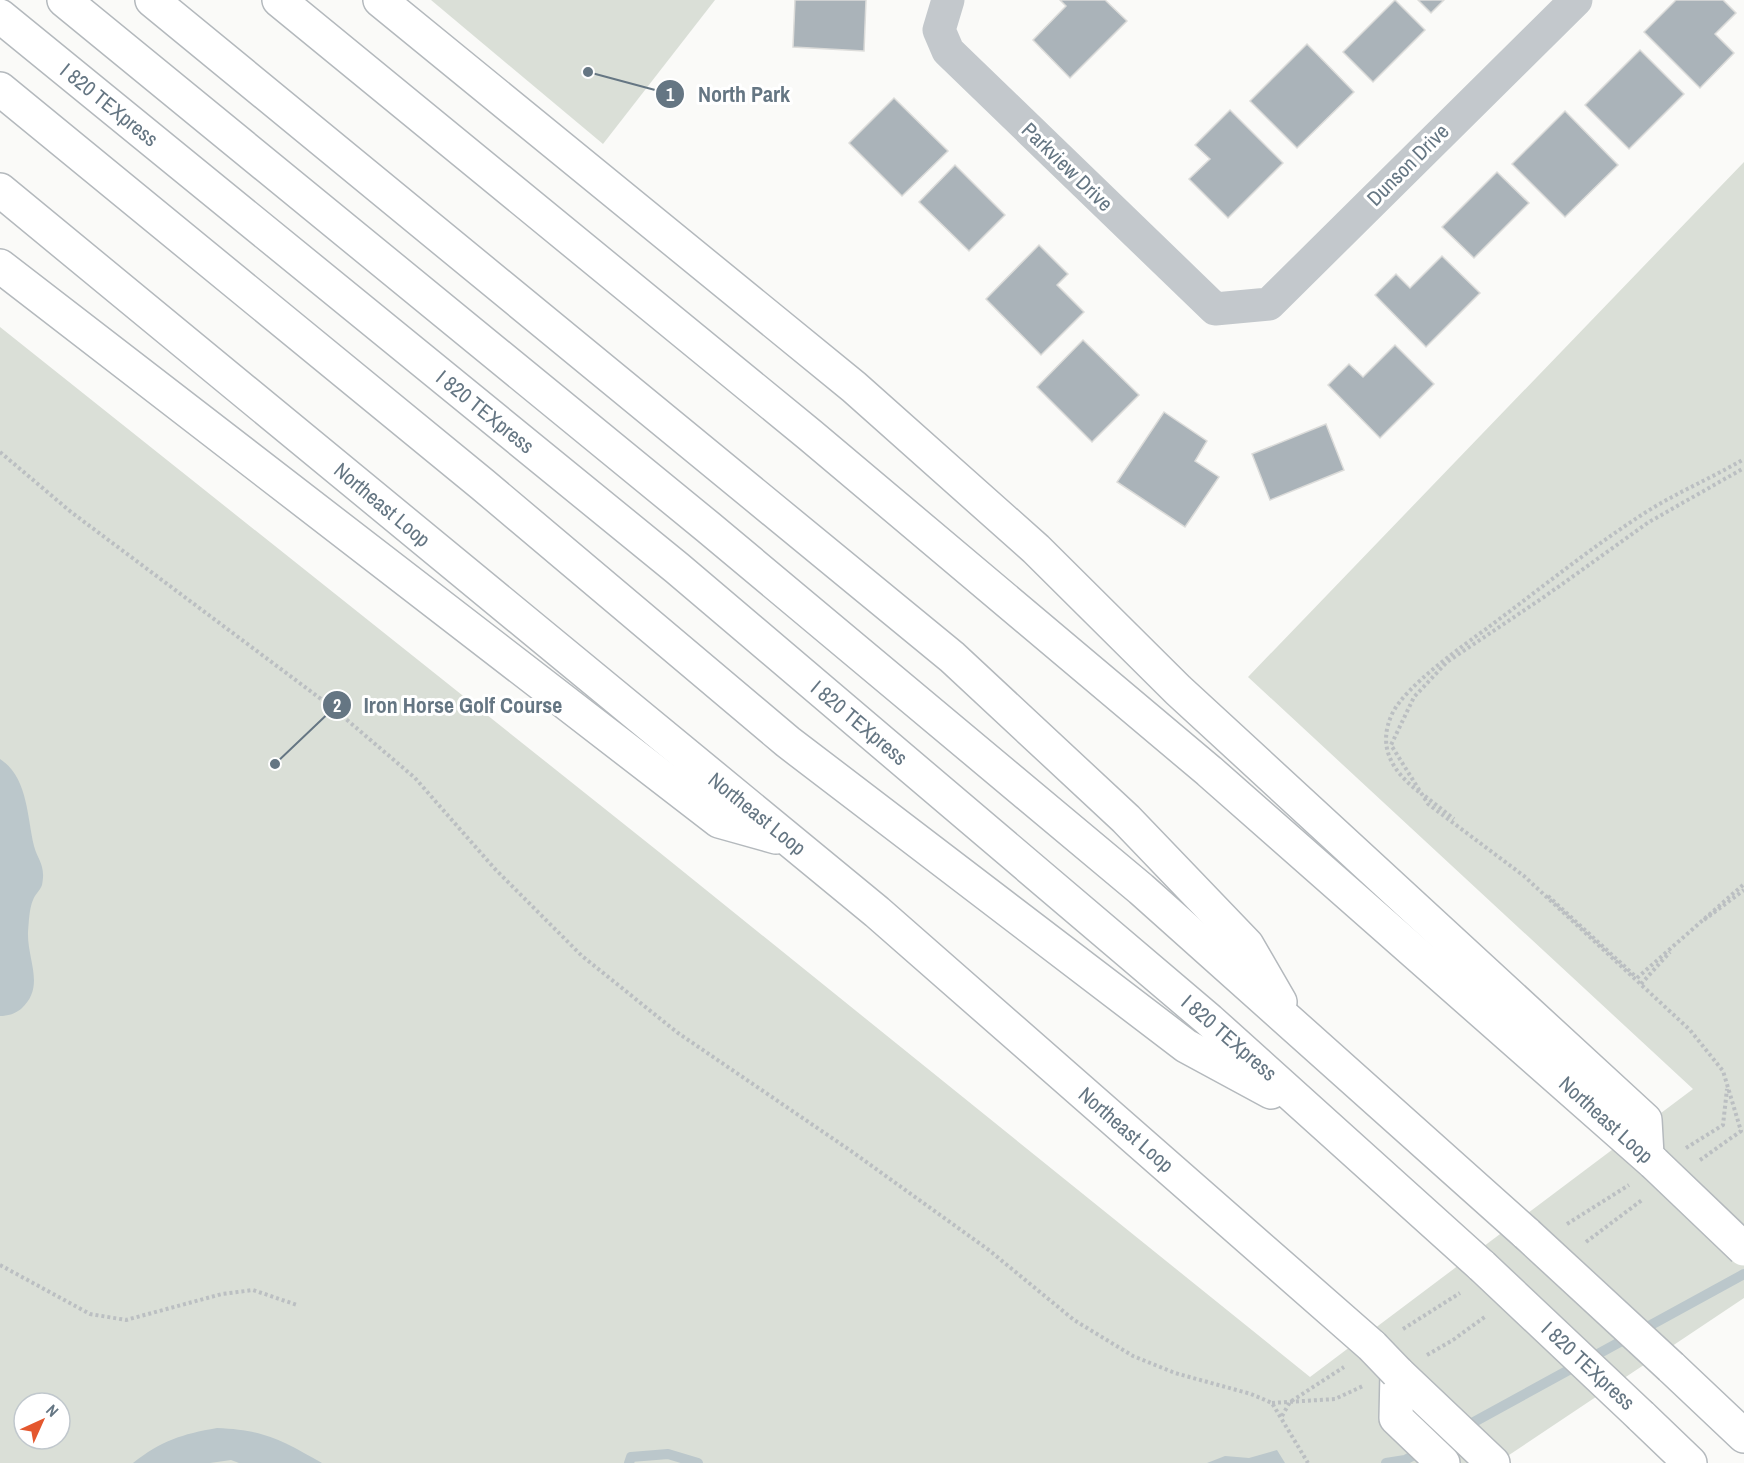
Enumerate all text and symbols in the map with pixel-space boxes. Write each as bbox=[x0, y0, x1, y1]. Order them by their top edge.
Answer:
street label: I 820 TEXpress bbox=[54, 56, 164, 153]
callout: North Park bbox=[655, 74, 802, 114]
text: North Park bbox=[698, 79, 791, 109]
text: 1 bbox=[666, 82, 675, 107]
street label: Parkview Drive bbox=[1015, 116, 1119, 218]
street label: Dunson Drive bbox=[1360, 117, 1455, 212]
street label: I 820 TEXpress bbox=[430, 363, 540, 460]
street label: Northeast Loop bbox=[328, 456, 437, 554]
street label: I 820 TEXpress bbox=[805, 673, 914, 772]
callout: Iron Horse Golf Course bbox=[322, 685, 574, 725]
text: Iron Horse Golf Course bbox=[364, 690, 562, 720]
text: 2 bbox=[333, 693, 341, 718]
street label: Northeast Loop bbox=[702, 765, 812, 862]
street label: I 820 TEXpress bbox=[1175, 988, 1284, 1087]
street label: Northeast Loop bbox=[1553, 1069, 1660, 1170]
street label: Northeast Loop bbox=[1072, 1080, 1180, 1179]
street label: I 820 TEXpress bbox=[1535, 1315, 1642, 1417]
north arrow bbox=[12, 1391, 72, 1451]
text: N bbox=[41, 1399, 64, 1422]

